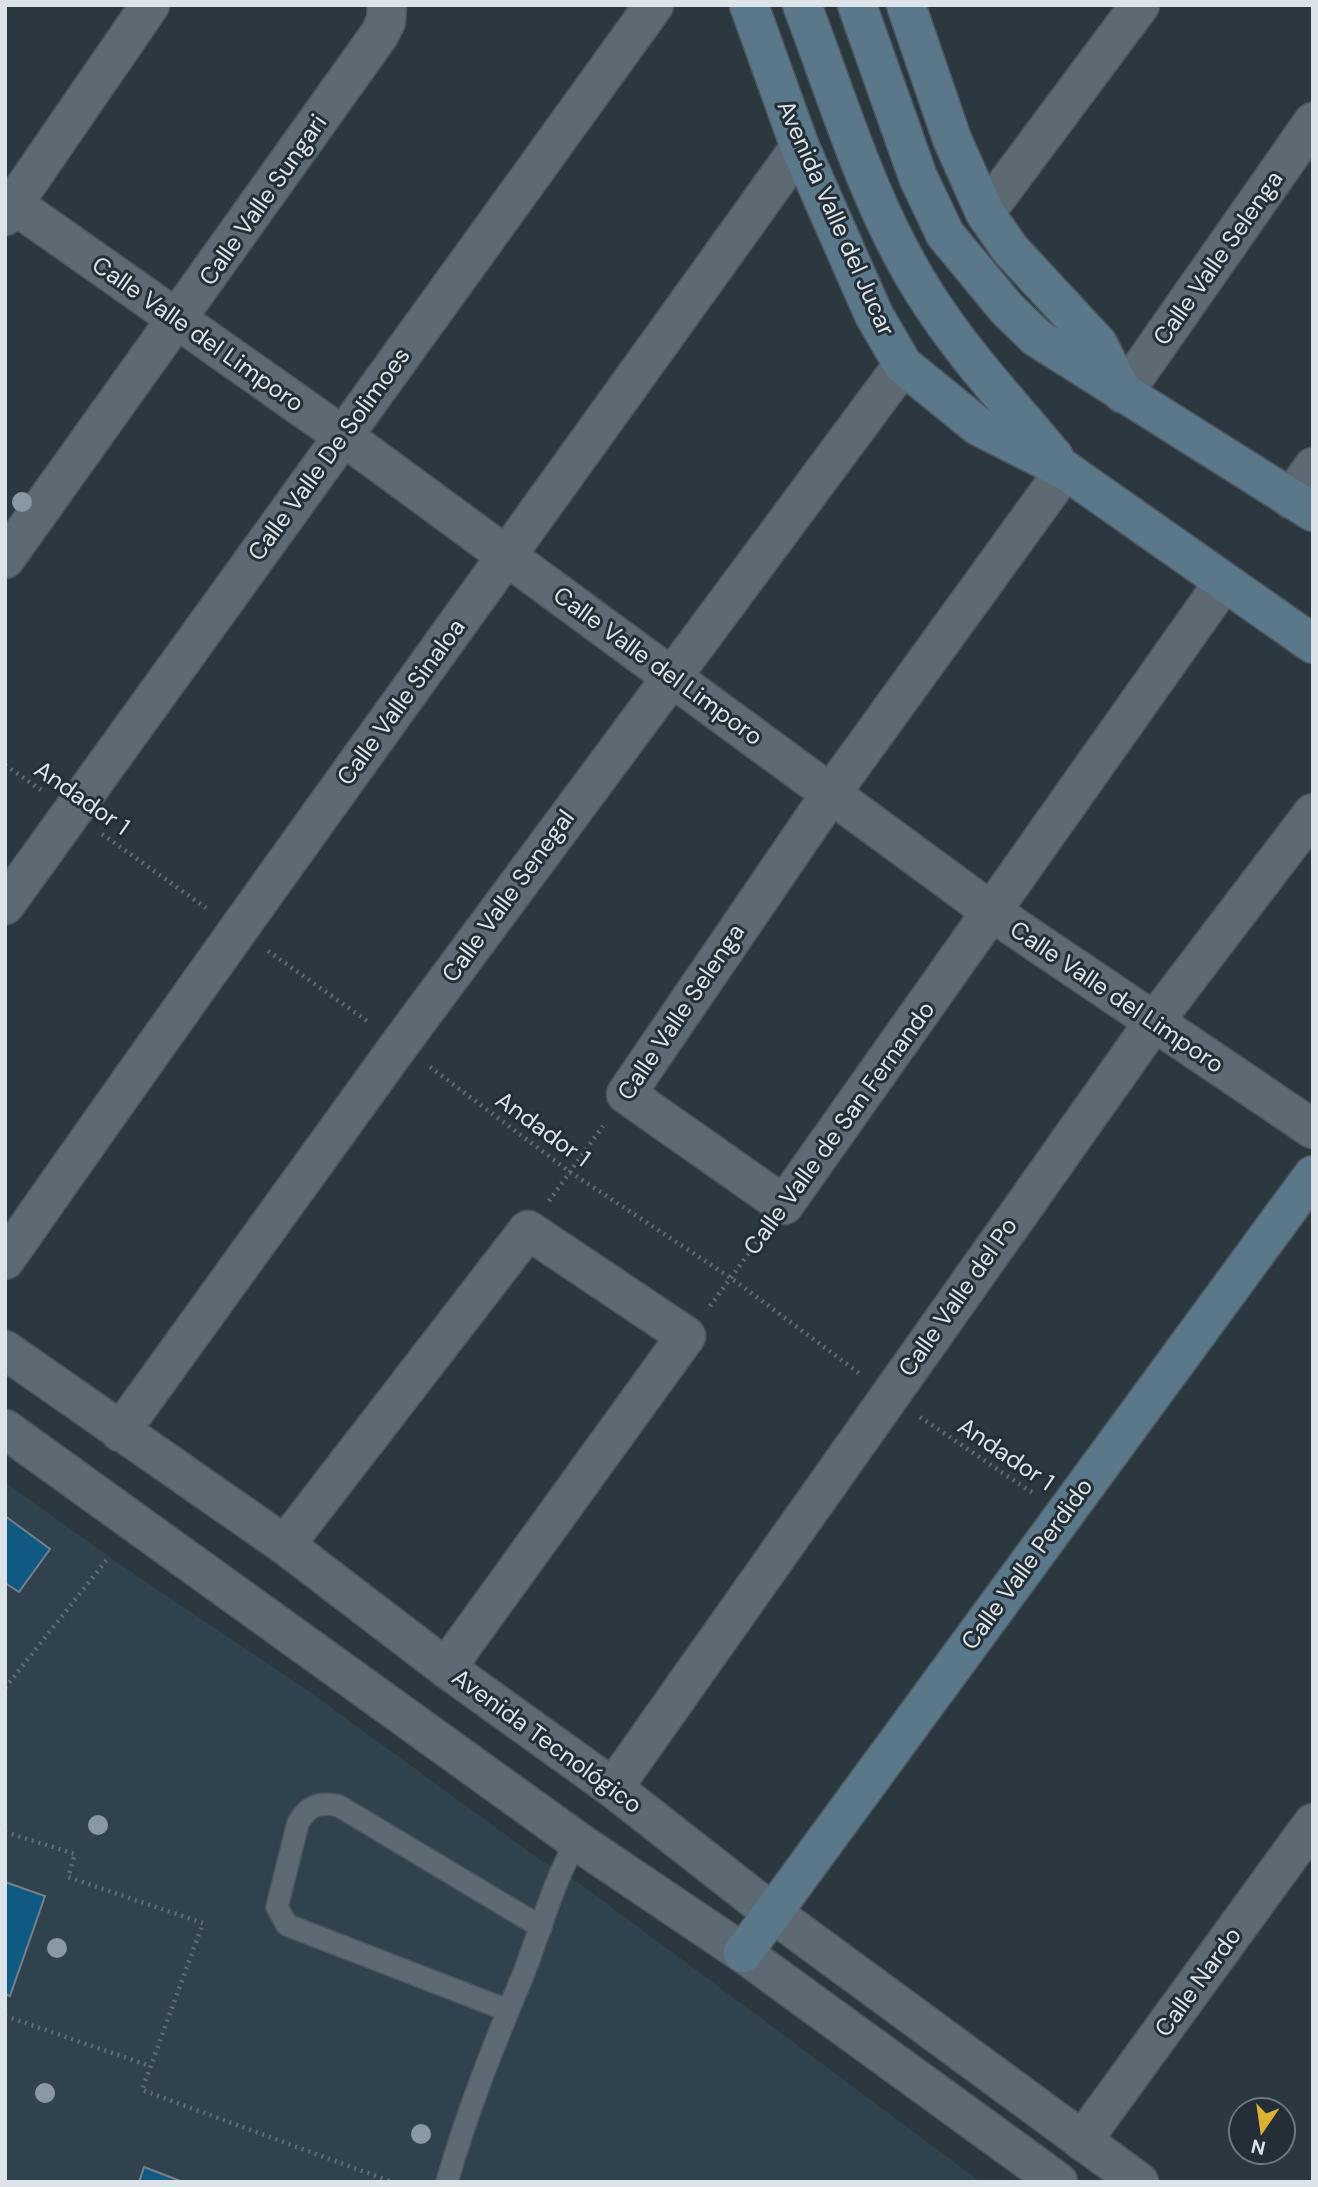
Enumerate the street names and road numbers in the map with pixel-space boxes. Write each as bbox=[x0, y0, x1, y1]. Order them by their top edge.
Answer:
street label: Avenida Valle del Jucar bbox=[770, 95, 902, 341]
street label: Calle Valle Sungari bbox=[192, 108, 333, 291]
street label: Calle Valle Selenga bbox=[1146, 164, 1289, 351]
street label: Calle Valle del Limporo bbox=[86, 249, 310, 418]
street label: Calle Valle De Solimoes bbox=[241, 341, 417, 567]
street label: Calle Valle del Limporo bbox=[547, 579, 769, 752]
street label: Calle Valle Sinaloa bbox=[330, 612, 472, 791]
street label: Andador 1 bbox=[28, 753, 136, 842]
street label: Calle Valle Senegal bbox=[434, 803, 581, 988]
street label: Calle Valle del Limporo bbox=[1004, 913, 1230, 1080]
street label: Calle Valle Selenga bbox=[610, 918, 751, 1106]
street label: Calle Valle de San Fernando bbox=[736, 995, 941, 1261]
street label: Andador 1 bbox=[490, 1084, 597, 1173]
street label: Calle Valle del Po bbox=[891, 1211, 1024, 1382]
street label: Andador 1 bbox=[952, 1410, 1060, 1497]
street label: Calle Valle Perdido bbox=[954, 1472, 1099, 1656]
street label: Avenida Tecnológico bbox=[446, 1661, 648, 1820]
street label: Calle Nardo bbox=[1147, 1921, 1248, 2043]

